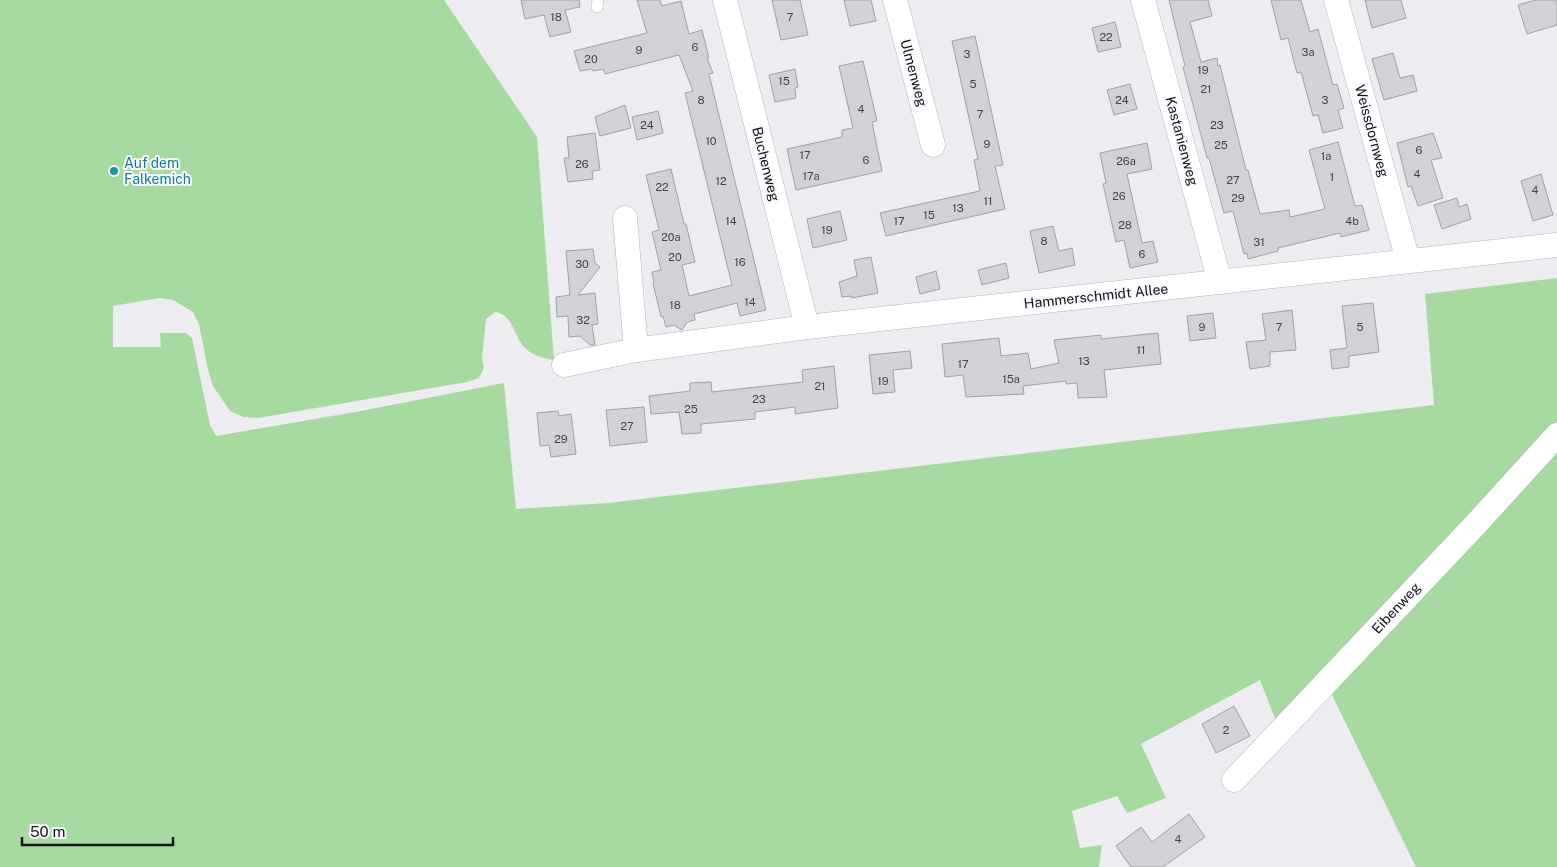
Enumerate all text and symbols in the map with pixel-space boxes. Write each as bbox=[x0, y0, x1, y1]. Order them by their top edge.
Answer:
house number: 18 bbox=[550, 11, 562, 23]
house number: 7 bbox=[787, 11, 794, 23]
house number: 22 bbox=[1099, 31, 1113, 43]
street label: Ulmenweg bbox=[897, 37, 931, 109]
house number: 6 bbox=[692, 41, 699, 53]
house number: 9 bbox=[636, 44, 643, 56]
house number: 3a bbox=[1301, 46, 1315, 58]
house number: 3 bbox=[964, 48, 971, 60]
house number: 20 bbox=[584, 53, 598, 65]
house number: 19 bbox=[1197, 64, 1209, 76]
house number: 15 bbox=[778, 75, 790, 87]
house number: 5 bbox=[969, 78, 977, 90]
house number: 21 bbox=[1200, 83, 1212, 95]
street label: Weissdornweg bbox=[1352, 83, 1392, 179]
house number: 8 bbox=[697, 94, 705, 106]
house number: 24 bbox=[1115, 94, 1129, 106]
house number: 3 bbox=[1322, 94, 1329, 106]
street label: Kastanienweg bbox=[1162, 95, 1202, 188]
house number: 4 bbox=[858, 103, 865, 115]
house number: 7 bbox=[977, 108, 984, 120]
house number: 24 bbox=[640, 119, 654, 131]
house number: 23 bbox=[1210, 119, 1224, 131]
street label: Buchenweg bbox=[749, 125, 783, 203]
house number: 10 bbox=[705, 135, 717, 147]
house number: 9 bbox=[984, 138, 991, 150]
house number: 25 bbox=[1214, 139, 1228, 151]
house number: 6 bbox=[1416, 144, 1423, 156]
house number: 17 bbox=[799, 149, 811, 161]
house number: 1a bbox=[1321, 150, 1331, 162]
house number: 6 bbox=[863, 154, 870, 166]
place label: Auf dem Falkemich bbox=[124, 155, 191, 187]
house number: 26a bbox=[1116, 155, 1136, 167]
house number: 26 bbox=[575, 158, 589, 170]
marker: Auf dem Falkemich bbox=[108, 165, 120, 177]
house number: 4 bbox=[1414, 168, 1421, 180]
house number: 17a bbox=[802, 170, 820, 182]
house number: 1 bbox=[1330, 171, 1334, 183]
house number: 27 bbox=[1226, 174, 1240, 186]
house number: 12 bbox=[715, 175, 727, 187]
house number: 22 bbox=[655, 181, 669, 193]
house number: 4 bbox=[1532, 184, 1539, 196]
house number: 26 bbox=[1112, 190, 1126, 202]
house number: 29 bbox=[1231, 192, 1245, 204]
house number: 11 bbox=[984, 195, 992, 207]
house number: 13 bbox=[952, 202, 964, 214]
house number: 15 bbox=[923, 209, 935, 221]
house number: 14 bbox=[725, 215, 737, 227]
house number: 17 bbox=[893, 215, 905, 227]
house number: 4b bbox=[1345, 215, 1359, 227]
house number: 28 bbox=[1118, 219, 1132, 231]
house number: 19 bbox=[821, 224, 833, 236]
house number: 20a bbox=[661, 231, 681, 243]
house number: 8 bbox=[1040, 235, 1048, 247]
house number: 31 bbox=[1253, 236, 1265, 248]
house number: 6 bbox=[1139, 248, 1146, 260]
house number: 20 bbox=[668, 251, 682, 263]
house number: 16 bbox=[734, 256, 746, 268]
house number: 30 bbox=[575, 258, 589, 270]
street label: Hammerschmidt Allee bbox=[1023, 280, 1169, 312]
house number: 14 bbox=[744, 296, 756, 308]
house number: 18 bbox=[669, 299, 681, 311]
house number: 32 bbox=[576, 314, 590, 326]
house number: 9 bbox=[1199, 321, 1206, 333]
house number: 7 bbox=[1276, 321, 1283, 333]
house number: 5 bbox=[1356, 321, 1364, 333]
house number: 11 bbox=[1137, 344, 1145, 356]
house number: 13 bbox=[1078, 355, 1090, 367]
house number: 17 bbox=[957, 358, 969, 370]
house number: 15a bbox=[1002, 373, 1020, 385]
house number: 19 bbox=[877, 375, 889, 387]
house number: 21 bbox=[814, 380, 826, 392]
house number: 23 bbox=[752, 393, 766, 405]
house number: 25 bbox=[684, 403, 698, 415]
house number: 27 bbox=[620, 420, 634, 432]
house number: 29 bbox=[554, 433, 568, 445]
street label: Eibenweg bbox=[1368, 579, 1424, 637]
house number: 2 bbox=[1223, 724, 1230, 736]
scale bar bbox=[22, 814, 174, 846]
text: 50 m bbox=[30, 823, 65, 840]
house number: 4 bbox=[1175, 833, 1182, 845]

